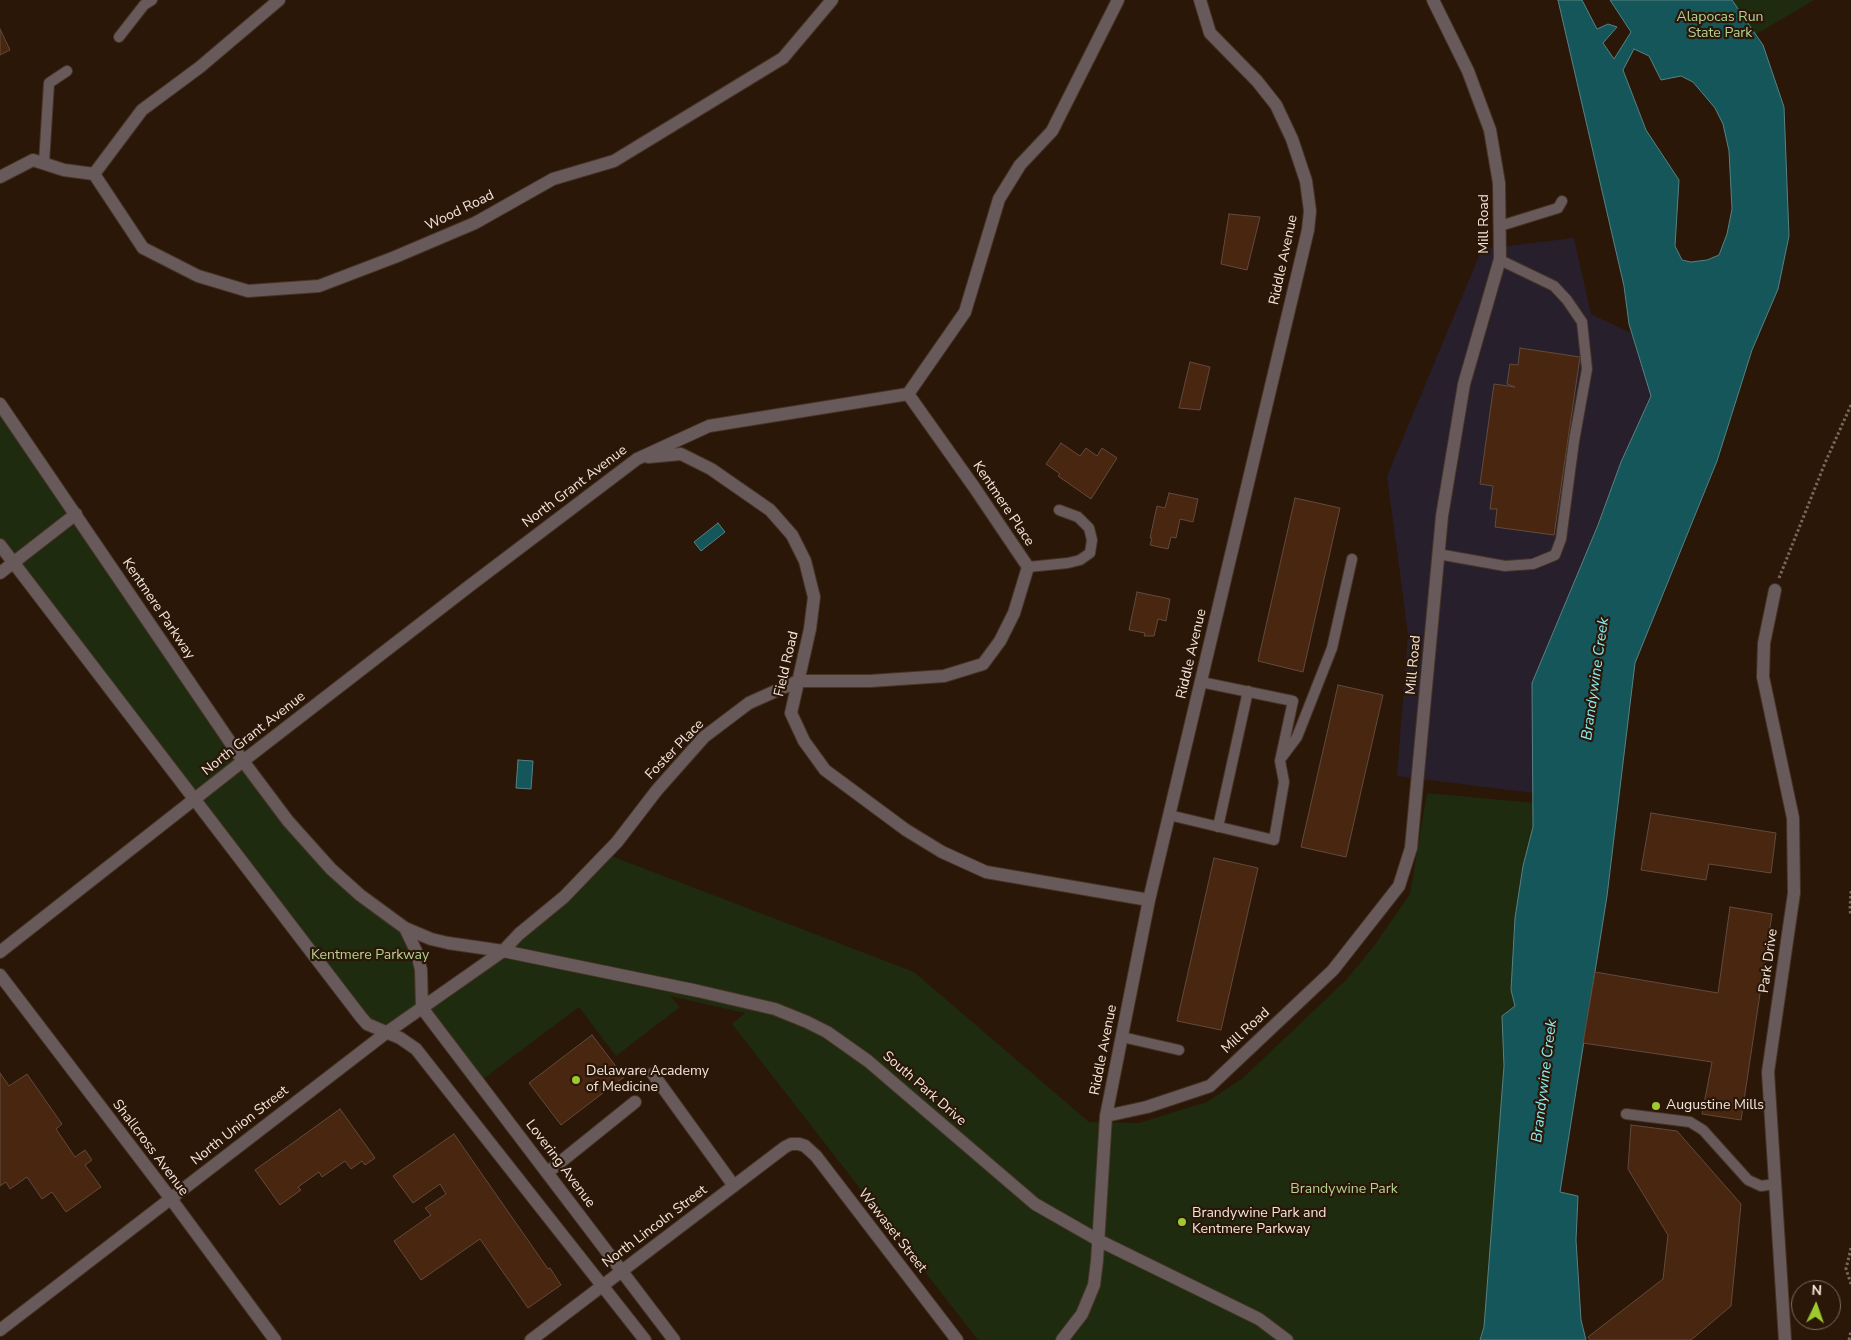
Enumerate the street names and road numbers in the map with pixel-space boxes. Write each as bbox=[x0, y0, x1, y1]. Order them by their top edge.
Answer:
street label: Wood Road bbox=[423, 187, 497, 235]
street label: Mill Road bbox=[1477, 194, 1493, 254]
street label: Riddle Avenue bbox=[1266, 213, 1302, 307]
street label: North Grant Avenue bbox=[519, 442, 631, 532]
street label: Kentmere Place bbox=[968, 458, 1038, 550]
street label: Kentmere Parkway bbox=[118, 555, 198, 663]
street label: Riddle Avenue bbox=[1174, 607, 1210, 701]
street label: Field Road bbox=[771, 630, 803, 698]
street label: Mill Road bbox=[1403, 635, 1425, 695]
street label: North Grant Avenue bbox=[199, 688, 309, 780]
street label: Foster Place bbox=[642, 716, 708, 784]
street label: Park Drive bbox=[1756, 928, 1782, 994]
street label: Riddle Avenue bbox=[1087, 1003, 1121, 1097]
street label: Mill Road bbox=[1218, 1005, 1274, 1057]
street label: South Park Drive bbox=[879, 1048, 969, 1130]
street label: North Union Street bbox=[188, 1083, 292, 1169]
street label: Shallcross Avenue bbox=[108, 1097, 192, 1199]
street label: Lovering Avenue bbox=[522, 1117, 598, 1211]
street label: North Lincoln Street bbox=[599, 1182, 711, 1272]
street label: Wawaset Street bbox=[854, 1186, 930, 1276]

